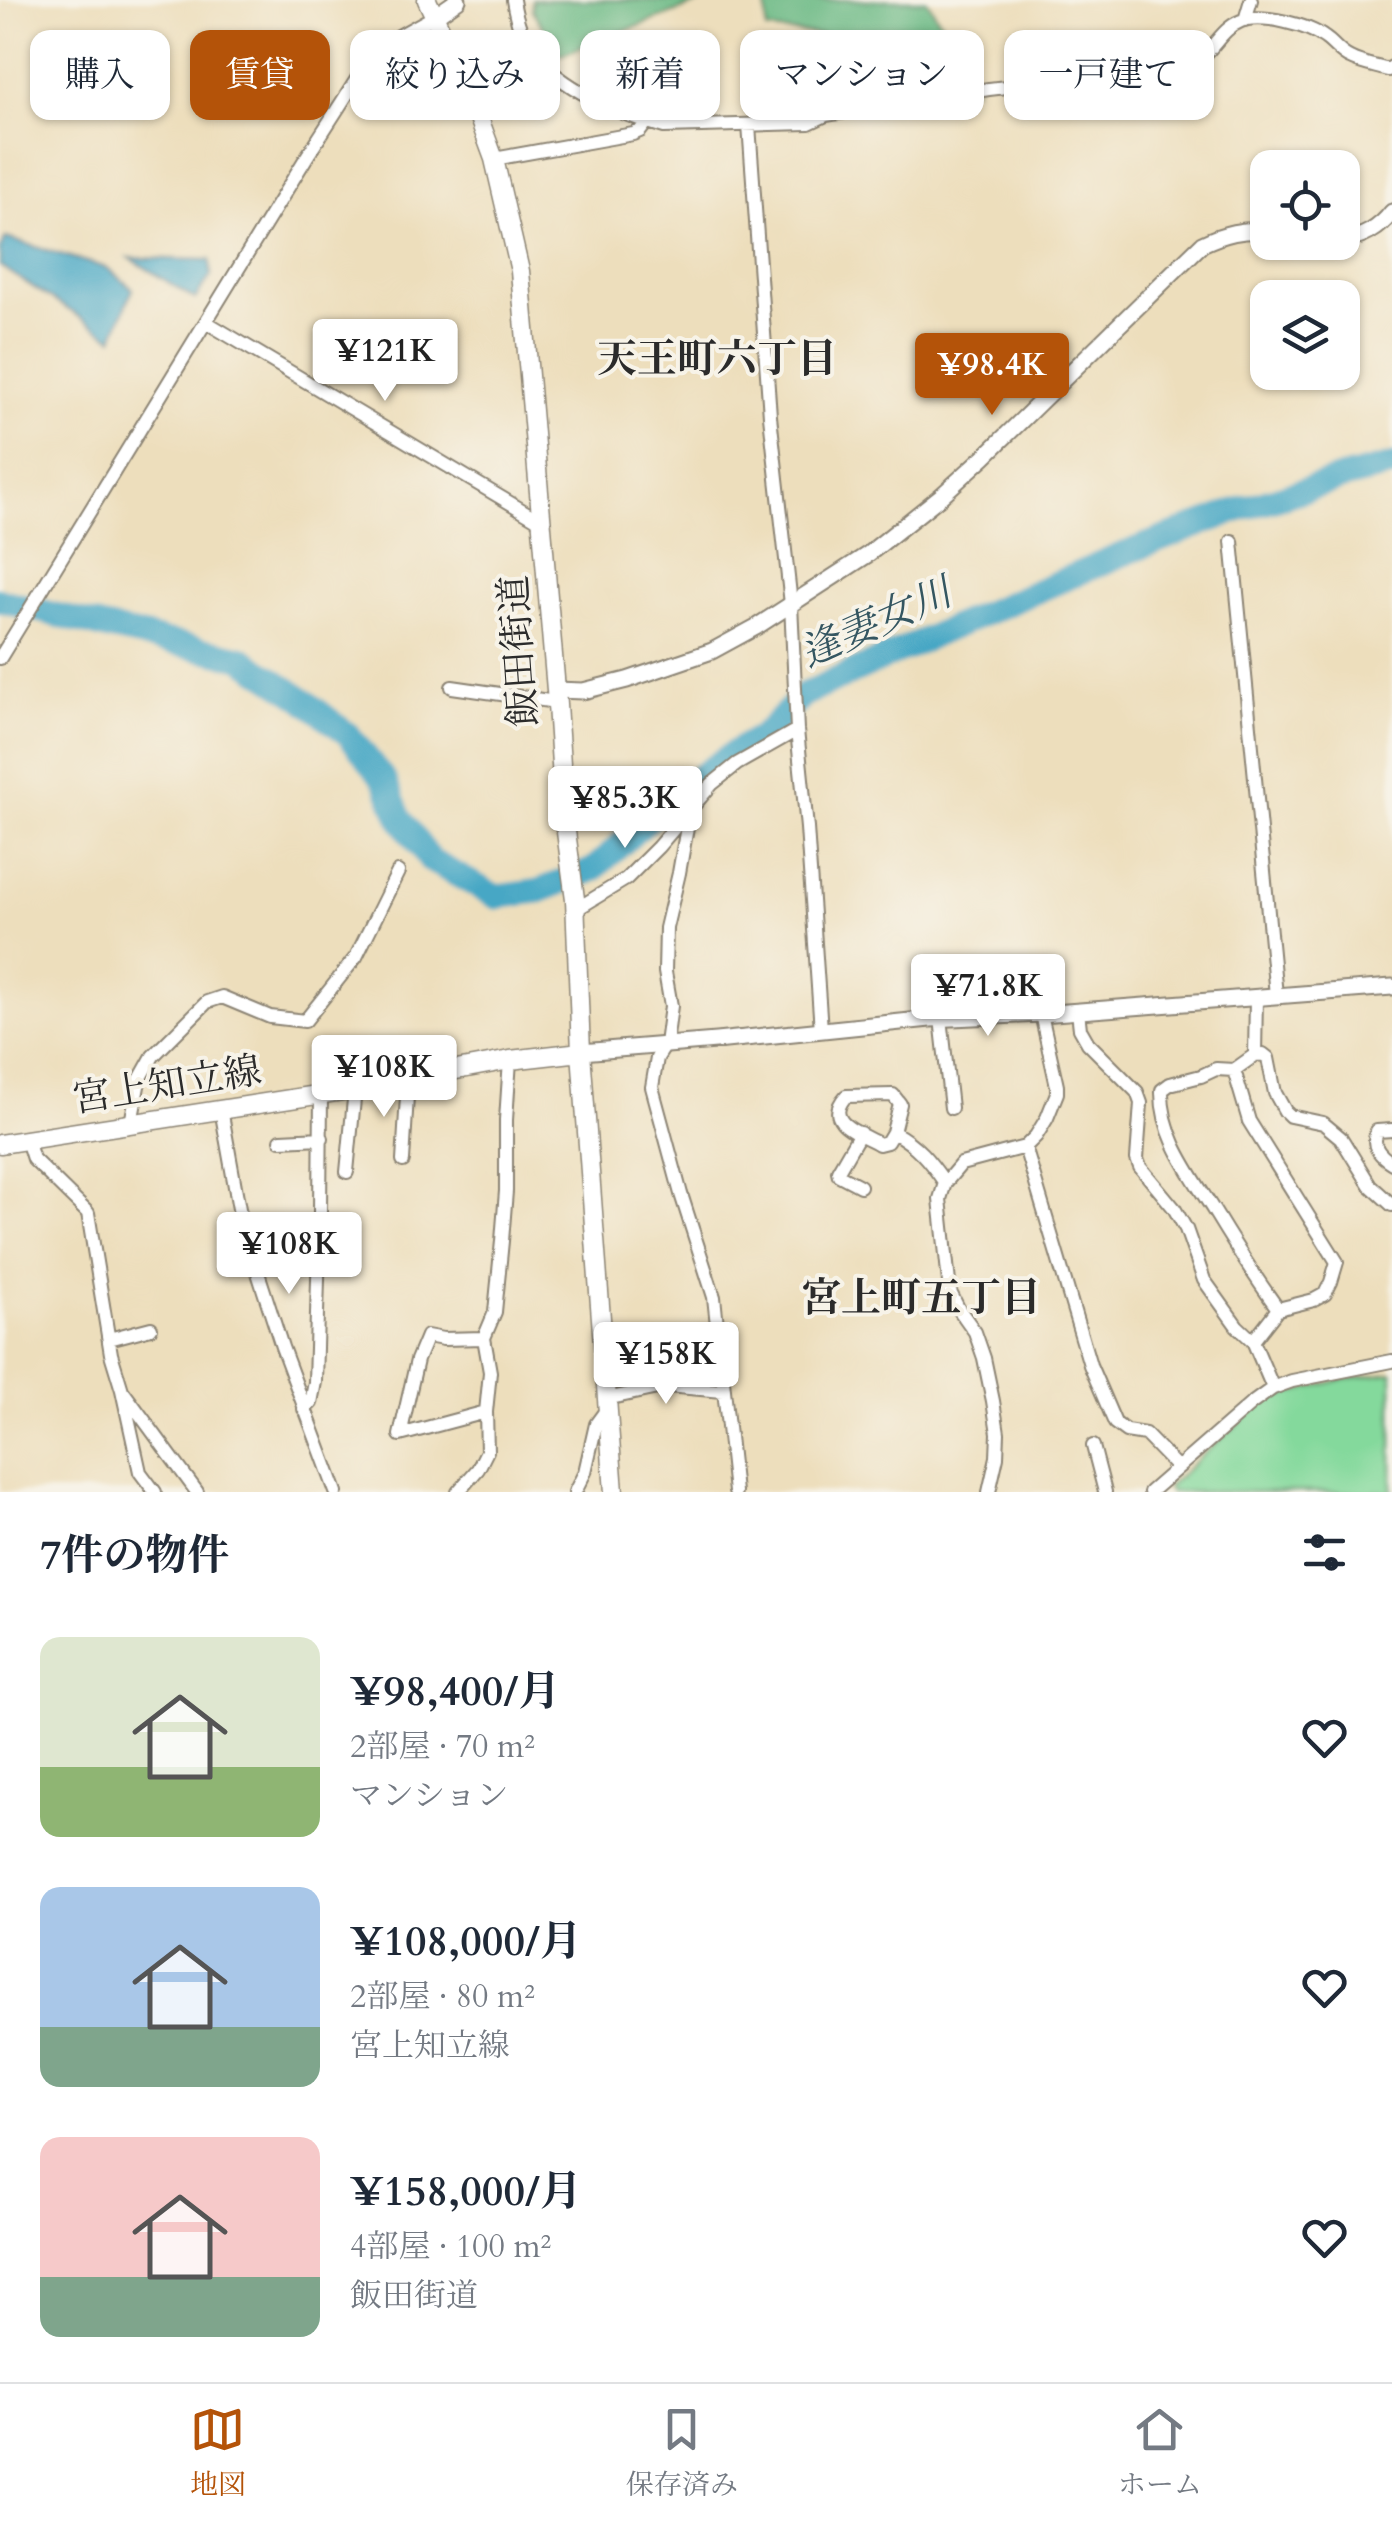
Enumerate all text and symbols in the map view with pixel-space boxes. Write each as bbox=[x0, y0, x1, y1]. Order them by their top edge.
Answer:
chip: 購入 bbox=[30, 30, 170, 120]
chip: 賃貸 bbox=[190, 30, 330, 120]
chip: 絞り込み bbox=[350, 30, 560, 120]
chip: 新着 bbox=[580, 30, 720, 120]
chip: マンション bbox=[740, 30, 984, 120]
chip: 一戸建て bbox=[1004, 30, 1214, 120]
map controls bbox=[1250, 150, 1360, 390]
button: locate bbox=[1250, 150, 1360, 260]
button: layers bbox=[1250, 280, 1360, 390]
pin: ¥121K bbox=[315, 319, 455, 404]
text: ¥121K bbox=[335, 329, 435, 373]
district label: 天王町六丁目 bbox=[597, 332, 837, 387]
pin: ¥98.4K bbox=[911, 333, 1073, 418]
text: ¥98.4K bbox=[937, 343, 1047, 387]
water label: 逢妻女川 bbox=[792, 564, 964, 681]
street label: 飯田街道 bbox=[488, 573, 550, 729]
pin: ¥85.3K bbox=[544, 766, 706, 851]
text: ¥85.3K bbox=[570, 776, 680, 820]
pin: ¥71.8K bbox=[907, 954, 1069, 1039]
text: ¥71.8K bbox=[933, 964, 1043, 1008]
pin: ¥108K bbox=[314, 1035, 454, 1120]
street label: 宮上知立線 bbox=[69, 1044, 265, 1126]
text: ¥108K bbox=[334, 1045, 434, 1089]
pin: ¥108K bbox=[219, 1212, 359, 1297]
text: ¥108K bbox=[239, 1222, 339, 1266]
district label: 宮上町五丁目 bbox=[801, 1271, 1041, 1326]
pin: ¥158K bbox=[596, 1322, 736, 1407]
text: ¥158K bbox=[616, 1332, 716, 1376]
icon: filters bbox=[1297, 1525, 1352, 1580]
text: 7件の物件 bbox=[40, 1527, 230, 1584]
text: ¥98,400/月 bbox=[350, 1663, 560, 1720]
icon: home bbox=[120, 1677, 240, 1797]
icon: heart bbox=[1297, 1710, 1352, 1765]
text: 2部屋 · 70 m² bbox=[350, 1725, 535, 1769]
text: マンション bbox=[350, 1774, 509, 1818]
text: ¥108,000/月 bbox=[350, 1913, 582, 1970]
icon: home bbox=[120, 1927, 240, 2047]
icon: heart bbox=[1297, 1960, 1352, 2015]
text: 2部屋 · 80 m² bbox=[350, 1975, 535, 2019]
text: 宮上知立線 bbox=[350, 2024, 510, 2068]
text: ¥158,000/月 bbox=[350, 2163, 582, 2220]
icon: home bbox=[120, 2177, 240, 2297]
icon: heart bbox=[1297, 2210, 1352, 2265]
text: 4部屋 · 100 m² bbox=[350, 2225, 551, 2269]
text: 飯田街道 bbox=[350, 2274, 478, 2318]
tab: 地図 bbox=[190, 2402, 246, 2504]
tab: 保存済み bbox=[626, 2402, 738, 2504]
tab: ホーム bbox=[1118, 2402, 1202, 2504]

